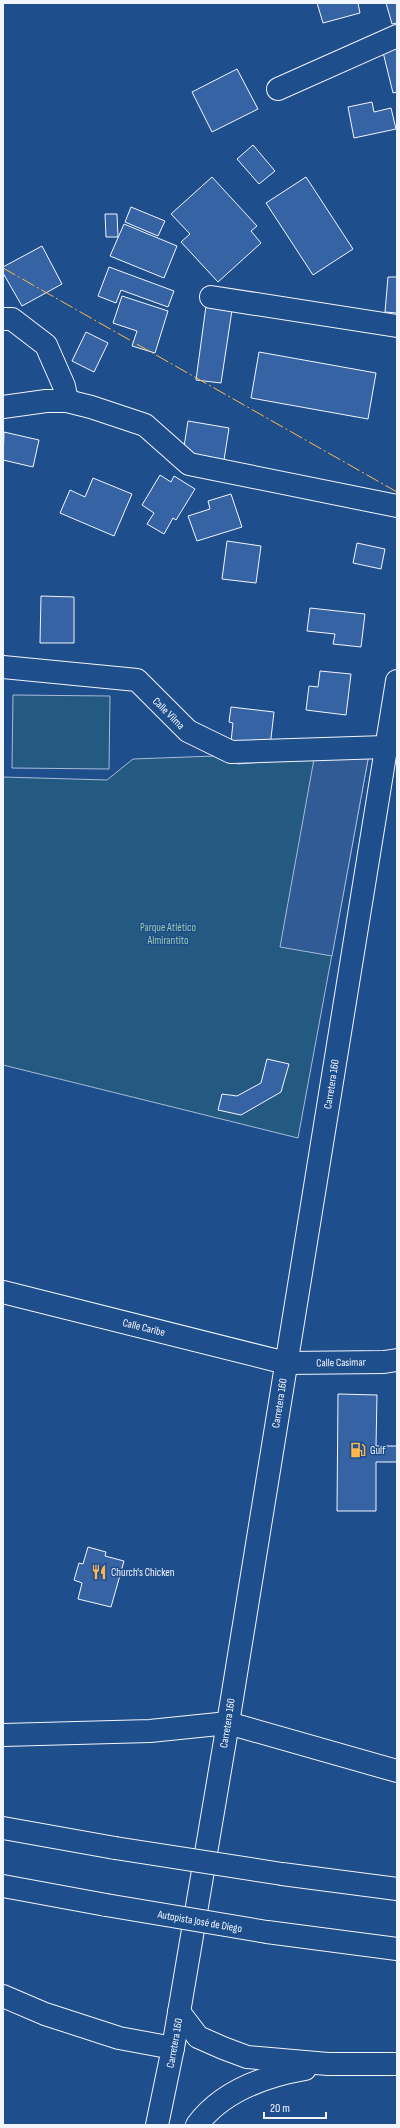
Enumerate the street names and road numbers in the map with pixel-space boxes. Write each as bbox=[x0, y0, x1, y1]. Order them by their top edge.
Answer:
street label: Calle Vilma bbox=[150, 695, 187, 732]
street label: Carretera 160 bbox=[321, 1058, 342, 1110]
street label: Calle Caribe bbox=[121, 1316, 166, 1339]
street label: Calle Casimar bbox=[316, 1356, 366, 1369]
street label: Carretera 160 bbox=[269, 1377, 290, 1429]
street label: Carretera 160 bbox=[217, 1697, 238, 1749]
street label: Autopista José de Diego bbox=[156, 1907, 244, 1935]
street label: Carretera 160 bbox=[164, 2017, 185, 2069]

